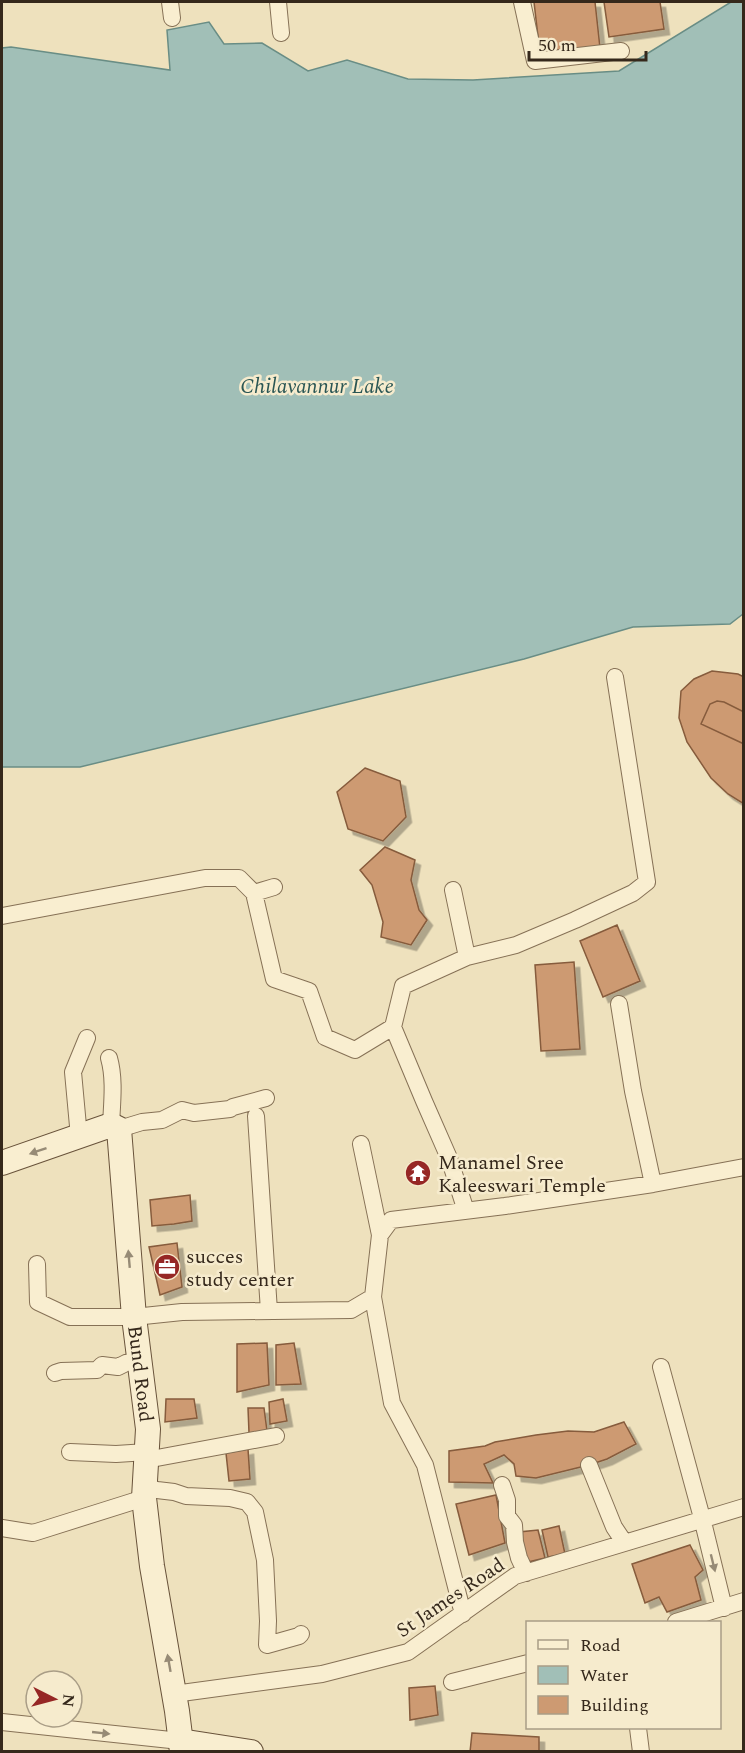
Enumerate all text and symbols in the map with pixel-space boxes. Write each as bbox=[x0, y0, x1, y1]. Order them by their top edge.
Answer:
scale bar bbox=[529, 24, 646, 62]
text: 50 m bbox=[538, 32, 576, 59]
water label: Chilavannur Lake bbox=[240, 371, 394, 403]
one-way arrow bbox=[29, 1146, 47, 1156]
place label: Manamel Sree Kaleeswari Temple bbox=[438, 1148, 606, 1201]
temple icon: Manamel Sree Kaleeswari Temple bbox=[403, 1158, 433, 1188]
place label: succes study center bbox=[186, 1242, 294, 1295]
one-way arrow bbox=[124, 1249, 134, 1268]
office icon: succes study center bbox=[152, 1252, 182, 1282]
street label: Bund Road bbox=[119, 1324, 161, 1424]
street label: St James Road bbox=[390, 1550, 511, 1645]
one-way arrow bbox=[708, 1554, 718, 1572]
legend bbox=[526, 1621, 721, 1729]
text: Road bbox=[580, 1632, 621, 1659]
one-way arrow bbox=[164, 1653, 173, 1672]
text: Water bbox=[580, 1662, 628, 1689]
north arrow bbox=[24, 1669, 84, 1729]
text: Building bbox=[580, 1692, 649, 1719]
text: N bbox=[55, 1693, 81, 1708]
one-way arrow bbox=[92, 1728, 111, 1738]

